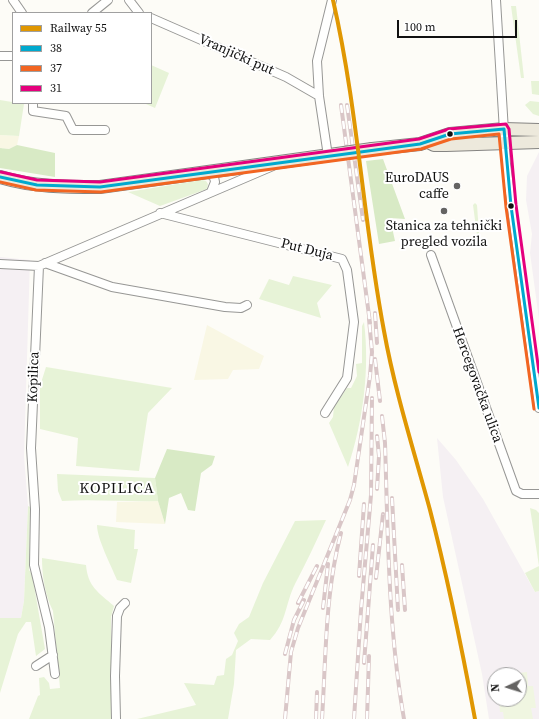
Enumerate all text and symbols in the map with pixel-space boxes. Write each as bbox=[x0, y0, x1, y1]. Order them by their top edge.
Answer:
legend bbox=[12, 12, 152, 104]
scale bar bbox=[399, 12, 519, 38]
text: 100 m bbox=[404, 19, 436, 35]
text: Railway 55 bbox=[50, 20, 107, 36]
street label: Vranjički put bbox=[196, 31, 276, 79]
text: 38 bbox=[50, 40, 62, 56]
text: 37 bbox=[50, 60, 62, 76]
text: 31 bbox=[50, 80, 62, 96]
unlabelled marker bbox=[445, 129, 455, 139]
place label: EuroDAUS caffe bbox=[385, 170, 449, 202]
marker: EuroDAUS caffe bbox=[452, 181, 462, 191]
unlabelled marker bbox=[506, 201, 516, 211]
marker: Stanica za tehnički pregled vozila bbox=[439, 206, 449, 216]
place label: Stanica za tehnički pregled vozila bbox=[386, 218, 502, 250]
street label: Put Duja bbox=[279, 235, 335, 265]
street label: Hercegovačka ulica bbox=[448, 325, 506, 445]
street label: Kopilica bbox=[25, 351, 43, 403]
district label: KOPILICA bbox=[79, 480, 155, 498]
north arrow bbox=[487, 667, 527, 707]
text: N bbox=[488, 683, 503, 692]

